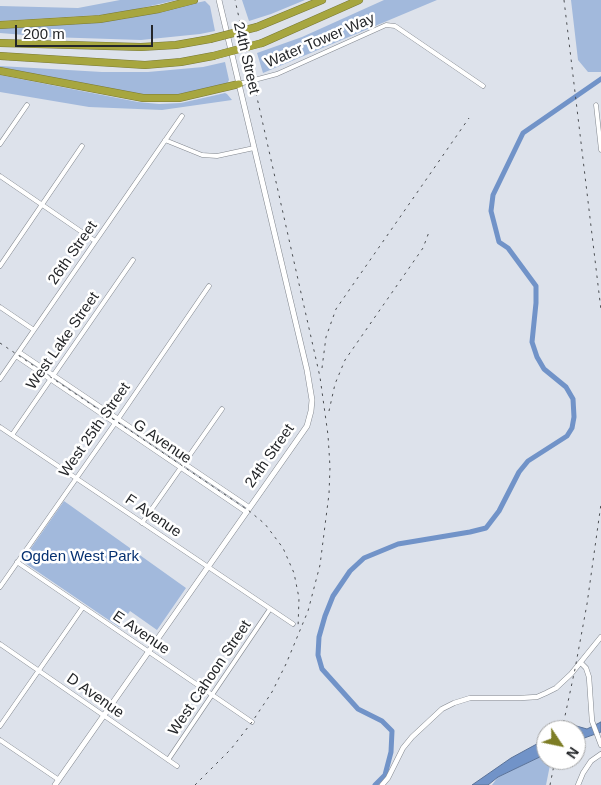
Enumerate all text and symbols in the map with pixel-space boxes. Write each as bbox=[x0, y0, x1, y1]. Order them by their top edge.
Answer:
street label: Water Tower Way bbox=[263, 10, 377, 72]
scale bar bbox=[18, 15, 155, 47]
street label: 24th Street bbox=[229, 20, 263, 96]
text: 200 m bbox=[23, 25, 65, 42]
street label: 26th Street bbox=[45, 218, 101, 288]
street label: West Lake Street bbox=[23, 289, 103, 393]
street label: West 25th Street bbox=[56, 379, 134, 481]
street label: G Avenue bbox=[129, 416, 195, 468]
street label: 24th Street bbox=[242, 421, 298, 491]
street label: F Avenue bbox=[121, 491, 185, 541]
park label: Ogden West Park bbox=[21, 548, 139, 566]
street label: E Avenue bbox=[109, 607, 173, 659]
street label: West Cahoon Street bbox=[165, 617, 255, 739]
street label: D Avenue bbox=[63, 670, 127, 722]
north arrow bbox=[536, 720, 586, 770]
text: N bbox=[563, 744, 582, 761]

